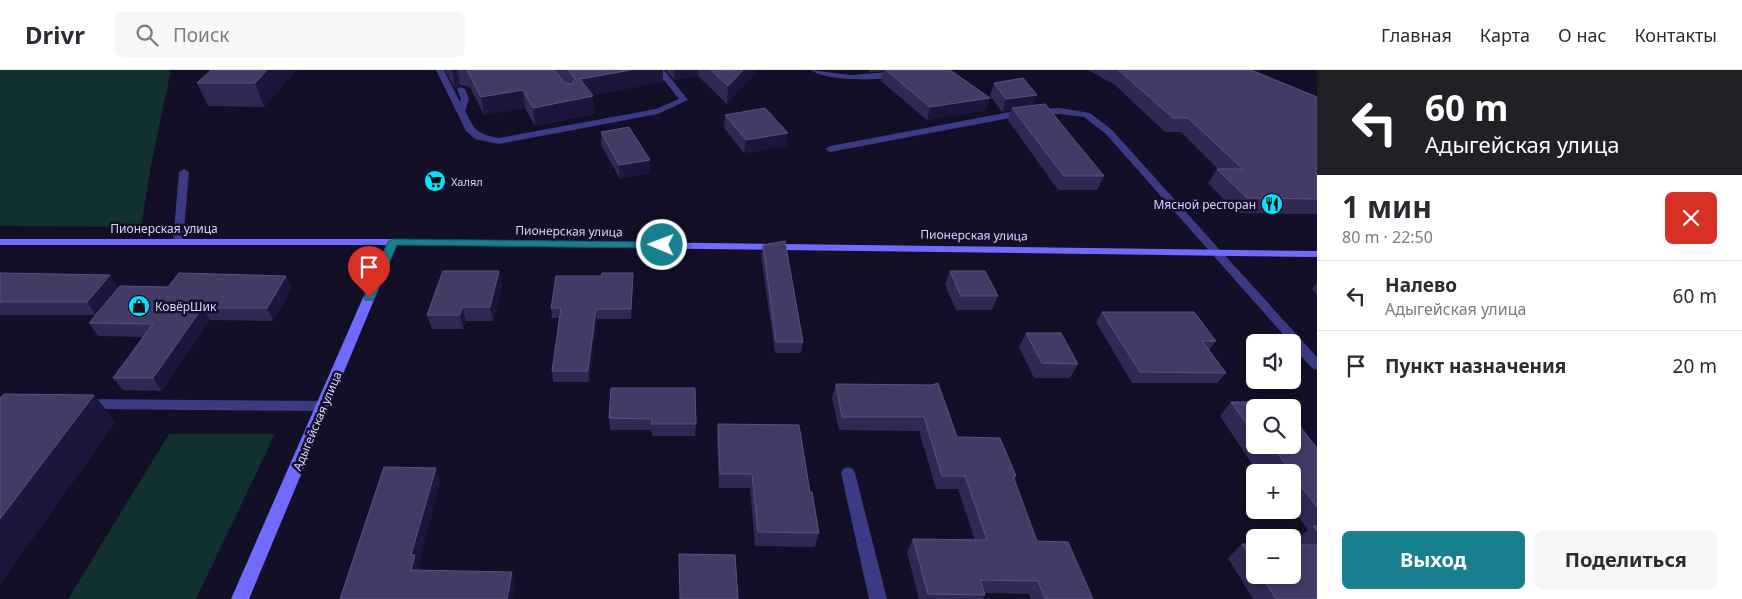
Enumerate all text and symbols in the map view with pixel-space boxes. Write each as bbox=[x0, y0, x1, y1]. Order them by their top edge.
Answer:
search box bbox=[115, 12, 465, 57]
text: Drivr bbox=[25, 18, 85, 51]
icon: search bbox=[133, 21, 161, 49]
text: Поиск bbox=[173, 22, 229, 48]
text: Главная bbox=[1381, 23, 1452, 47]
text: Карта bbox=[1480, 23, 1530, 47]
text: О нас bbox=[1558, 23, 1606, 47]
text: Контакты bbox=[1634, 23, 1717, 47]
text: 60 m bbox=[1425, 84, 1508, 131]
icon: left bbox=[1342, 90, 1407, 155]
text: Адыгейская улица bbox=[1425, 129, 1619, 159]
supermarket icon: Халял bbox=[423, 169, 447, 193]
place label: Халял bbox=[451, 174, 483, 189]
text: 1 мин bbox=[1342, 186, 1432, 227]
restaurant icon: Мясной ресторан bbox=[1260, 192, 1284, 216]
button: close bbox=[1665, 192, 1717, 244]
place label: Мясной ресторан bbox=[1153, 196, 1256, 213]
position arrow bbox=[635, 218, 687, 270]
street label: Пионерская улица bbox=[110, 220, 218, 237]
street label: Пионерская улица bbox=[515, 222, 623, 240]
street label: Пионерская улица bbox=[920, 226, 1028, 244]
text: 80 m · 22:50 bbox=[1342, 226, 1433, 248]
pin bbox=[348, 246, 390, 297]
icon: arrive bbox=[355, 253, 383, 281]
text: Налево bbox=[1385, 272, 1457, 298]
icon: left bbox=[1342, 282, 1370, 310]
text: 60 m bbox=[1673, 283, 1717, 309]
shop icon: КовёрШик bbox=[127, 294, 151, 318]
place label: КовёрШик bbox=[155, 298, 217, 315]
text: Адыгейская улица bbox=[1385, 298, 1526, 320]
map controls bbox=[1246, 334, 1301, 584]
button: sound bbox=[1246, 334, 1301, 389]
icon: arrive bbox=[1342, 352, 1370, 380]
text: Пункт назначения bbox=[1385, 353, 1566, 379]
text: 20 m bbox=[1673, 353, 1717, 379]
street label: Адыгейская улица bbox=[288, 369, 346, 473]
button: search bbox=[1246, 399, 1301, 454]
button: + bbox=[1246, 464, 1301, 519]
button: − bbox=[1246, 529, 1301, 584]
button: Выход bbox=[1342, 531, 1525, 589]
button: Поделиться bbox=[1535, 531, 1717, 589]

